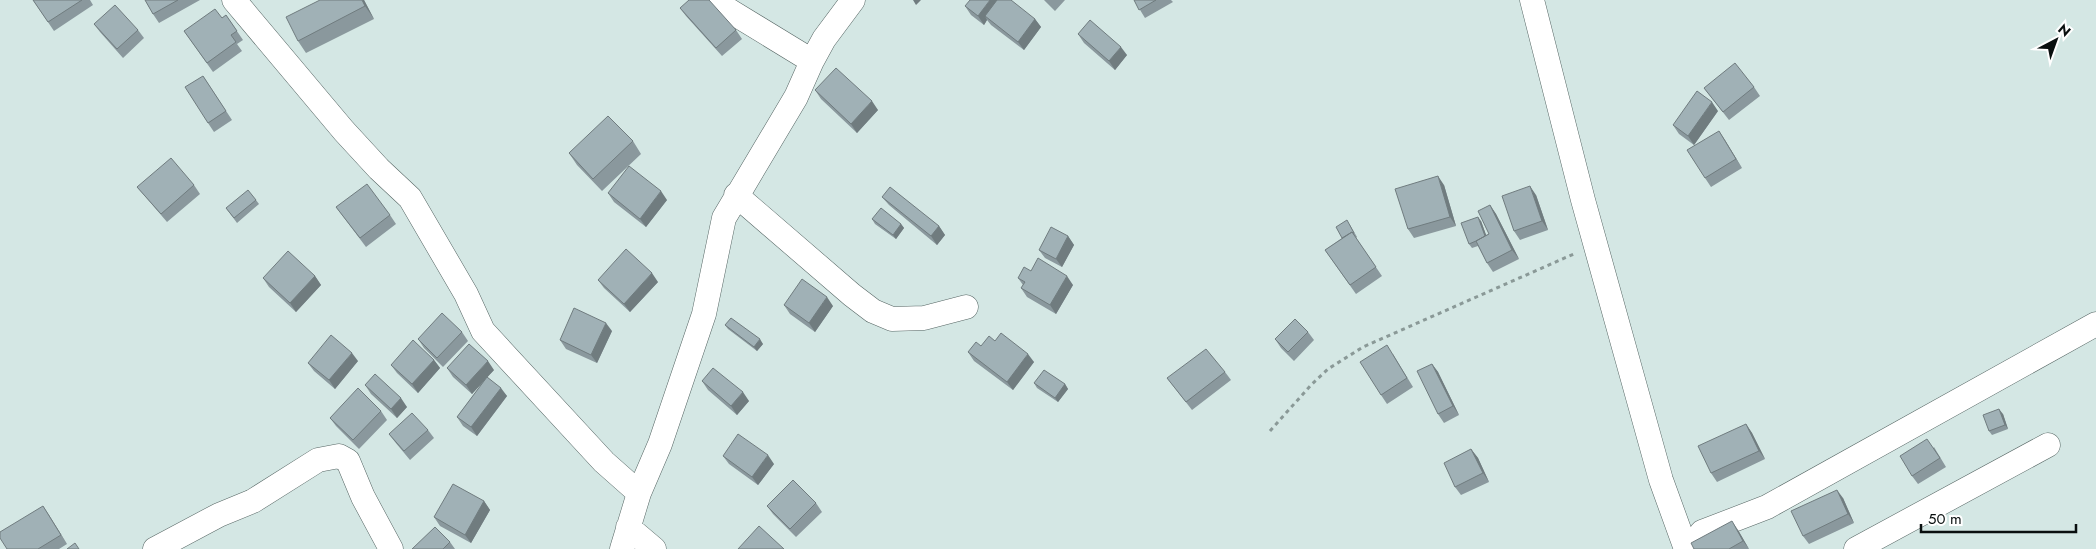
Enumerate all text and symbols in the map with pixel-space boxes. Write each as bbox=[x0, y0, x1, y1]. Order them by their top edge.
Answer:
north arrow bbox=[2031, 15, 2081, 65]
text: N bbox=[2054, 19, 2075, 41]
scale bar bbox=[1921, 502, 2076, 534]
text: 50 m bbox=[1928, 508, 1962, 530]

